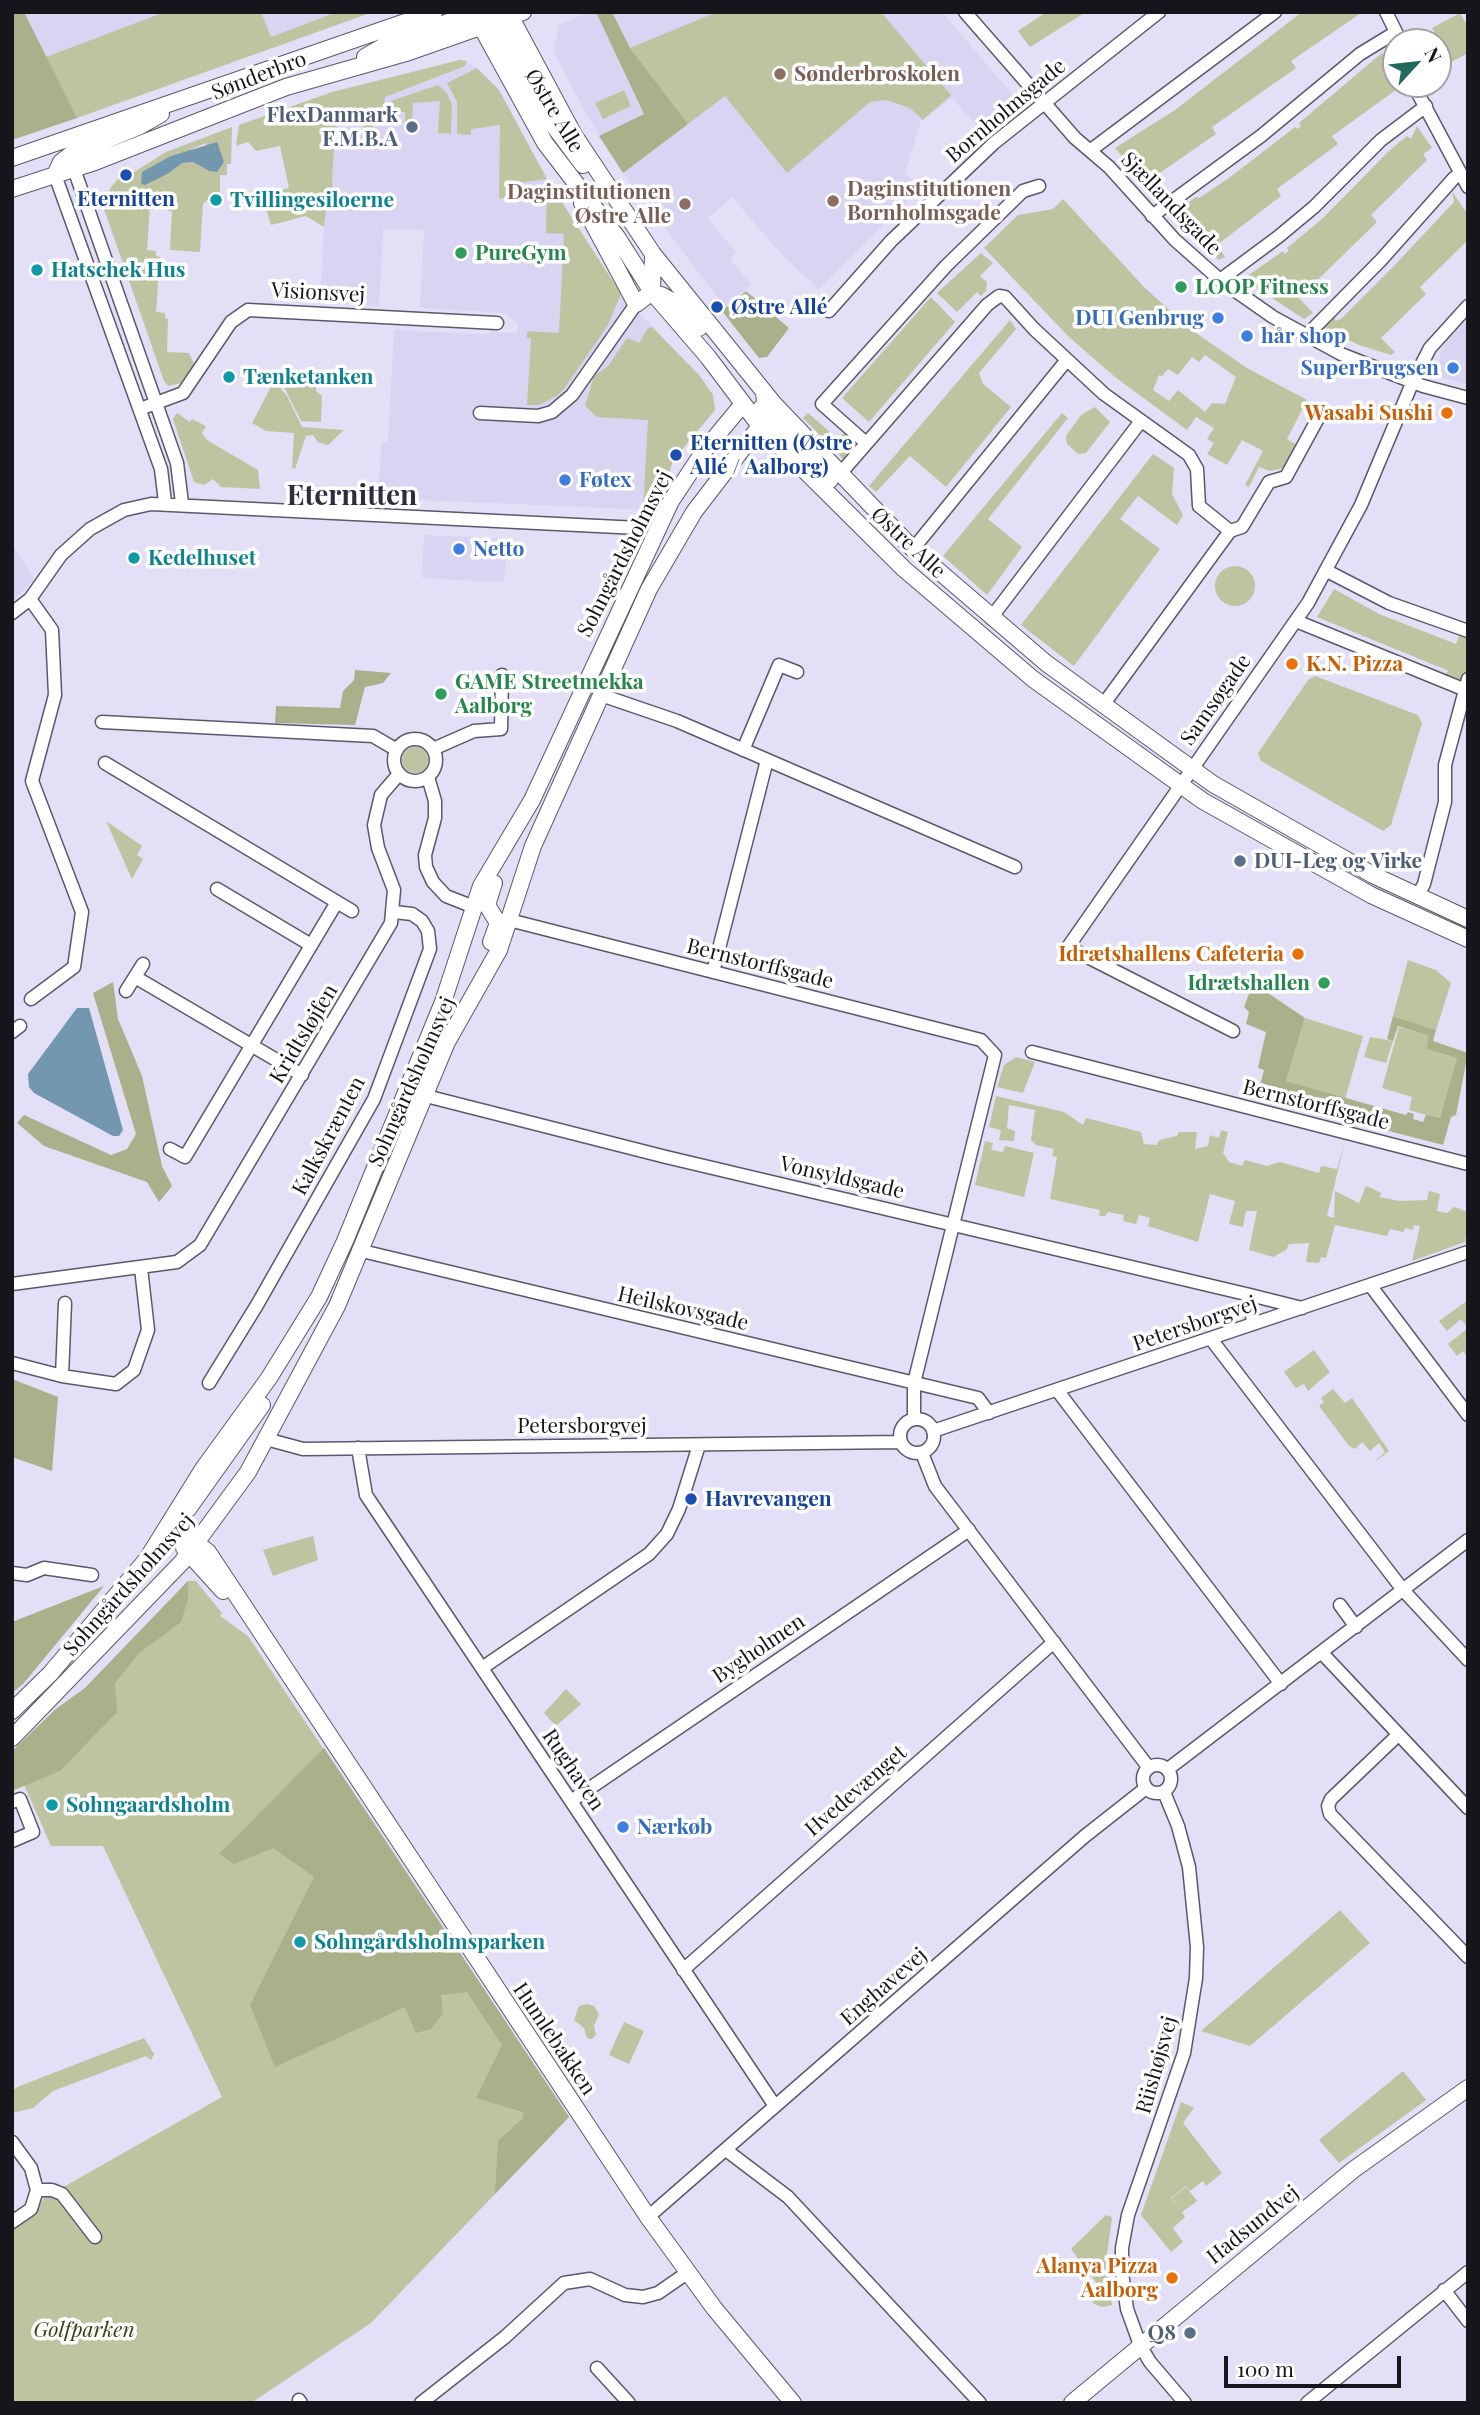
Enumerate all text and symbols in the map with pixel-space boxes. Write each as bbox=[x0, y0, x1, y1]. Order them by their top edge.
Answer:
north arrow bbox=[1382, 28, 1452, 98]
text: N bbox=[1419, 42, 1449, 66]
street label: Sønderbro bbox=[208, 46, 310, 106]
street label: Bornholmsgade bbox=[941, 54, 1071, 168]
place label: Sønderbroskolen bbox=[794, 61, 960, 87]
street label: Østre Alle bbox=[519, 65, 589, 157]
marker: Sønderbroskolen bbox=[772, 66, 788, 82]
place label: FlexDanmark F.M.B.A bbox=[267, 102, 398, 152]
marker: FlexDanmark F.M.B.A bbox=[404, 119, 420, 135]
street label: Sjællandsgade bbox=[1116, 147, 1226, 261]
marker: Eternitten bbox=[118, 167, 134, 183]
place label: Daginstitutionen Bornholmsgade bbox=[847, 176, 1011, 226]
place label: Daginstitutionen Østre Alle bbox=[507, 179, 671, 229]
place label: Eternitten bbox=[77, 186, 175, 212]
place label: Tvillingesiloerne bbox=[230, 187, 394, 213]
marker: Tvillingesiloerne bbox=[208, 192, 224, 208]
marker: Daginstitutionen Bornholmsgade bbox=[825, 193, 841, 209]
marker: Daginstitutionen Østre Alle bbox=[677, 196, 693, 212]
place label: PureGym bbox=[475, 240, 566, 266]
marker: PureGym bbox=[453, 245, 469, 261]
place label: Hatschek Hus bbox=[51, 257, 186, 283]
marker: Hatschek Hus bbox=[29, 262, 45, 278]
place label: LOOP Fitness bbox=[1195, 274, 1329, 300]
street label: Visionsvej bbox=[270, 278, 366, 308]
marker: LOOP Fitness bbox=[1173, 279, 1189, 295]
place label: Østre Allé bbox=[731, 294, 827, 320]
marker: Østre Allé bbox=[709, 299, 725, 315]
place label: DUI Genbrug bbox=[1075, 305, 1204, 331]
marker: DUI Genbrug bbox=[1210, 310, 1226, 326]
place label: hår shop bbox=[1261, 323, 1346, 349]
marker: hår shop bbox=[1239, 328, 1255, 344]
place label: SuperBrugsen bbox=[1300, 355, 1439, 381]
marker: SuperBrugsen bbox=[1445, 360, 1461, 376]
place label: Tænketanken bbox=[243, 364, 374, 390]
marker: Tænketanken bbox=[221, 369, 237, 385]
place label: Wasabi Sushi bbox=[1305, 400, 1433, 426]
marker: Wasabi Sushi bbox=[1439, 405, 1455, 421]
place label: Eternitten (Østre Allé / Aalborg) bbox=[690, 430, 853, 480]
marker: Eternitten (Østre Allé / Aalborg) bbox=[668, 447, 684, 463]
street label: Sohngårdsholmsvej bbox=[572, 467, 678, 641]
place label: Føtex bbox=[579, 467, 632, 493]
marker: Føtex bbox=[557, 472, 573, 488]
district label: Eternitten bbox=[287, 479, 417, 513]
street label: Østre Alle bbox=[865, 502, 951, 584]
place label: Netto bbox=[473, 536, 524, 562]
marker: Netto bbox=[451, 541, 467, 557]
place label: Kedelhuset bbox=[148, 545, 256, 571]
marker: Kedelhuset bbox=[126, 550, 142, 566]
street label: Samsøgade bbox=[1175, 650, 1257, 750]
place label: K.N. Pizza bbox=[1306, 651, 1403, 677]
marker: K.N. Pizza bbox=[1284, 656, 1300, 672]
place label: GAME Streetmekka Aalborg bbox=[455, 669, 644, 719]
marker: GAME Streetmekka Aalborg bbox=[433, 686, 449, 702]
place label: DUI-Leg og Virke bbox=[1254, 848, 1422, 874]
marker: DUI-Leg og Virke bbox=[1232, 853, 1248, 869]
street label: Bernstorffsgade bbox=[684, 934, 836, 994]
place label: Idrætshallens Cafeteria bbox=[1059, 941, 1284, 967]
marker: Idrætshallens Cafeteria bbox=[1290, 946, 1306, 962]
place label: Idrætshallen bbox=[1188, 970, 1310, 996]
marker: Idrætshallen bbox=[1316, 975, 1332, 991]
street label: Kridtsløjfen bbox=[265, 980, 343, 1088]
street label: Sohngårdsholmsvej bbox=[363, 993, 461, 1171]
street label: Kalkskrænten bbox=[287, 1072, 371, 1200]
street label: Bernstorffsgade bbox=[1240, 1075, 1392, 1135]
street label: Vonsyldsgade bbox=[777, 1151, 907, 1205]
street label: Heilskovsgade bbox=[615, 1282, 751, 1336]
street label: Petersborgvej bbox=[1130, 1291, 1260, 1357]
street label: Petersborgvej bbox=[517, 1413, 647, 1439]
place label: Havrevangen bbox=[705, 1486, 832, 1512]
marker: Havrevangen bbox=[683, 1491, 699, 1507]
street label: Sohngårdsholmsvej bbox=[58, 1509, 200, 1661]
street label: Bygholmen bbox=[708, 1609, 810, 1689]
street label: Rughaven bbox=[537, 1724, 609, 1816]
street label: Hvedevænget bbox=[800, 1740, 912, 1842]
place label: Sohngaardsholm bbox=[66, 1792, 230, 1818]
marker: Sohngaardsholm bbox=[44, 1797, 60, 1813]
place label: Nærkøb bbox=[637, 1814, 712, 1840]
marker: Nærkøb bbox=[615, 1819, 631, 1835]
place label: Sohngårdsholmsparken bbox=[314, 1929, 545, 1955]
marker: Sohngårdsholmsparken bbox=[292, 1934, 308, 1950]
street label: Enghavevej bbox=[836, 1943, 932, 2031]
street label: Humlebakken bbox=[507, 1978, 601, 2100]
street label: Riishøjsvej bbox=[1131, 2013, 1183, 2117]
street label: Hadsundvej bbox=[1202, 2180, 1304, 2270]
place label: Alanya Pizza Aalborg bbox=[1037, 2253, 1158, 2303]
marker: Alanya Pizza Aalborg bbox=[1164, 2270, 1180, 2286]
park label: Golfparken bbox=[33, 2317, 135, 2343]
place label: Q8 bbox=[1148, 2320, 1176, 2346]
marker: Q8 bbox=[1182, 2325, 1198, 2341]
scale bar bbox=[1228, 2342, 1405, 2386]
text: 100 m bbox=[1237, 2354, 1294, 2382]

